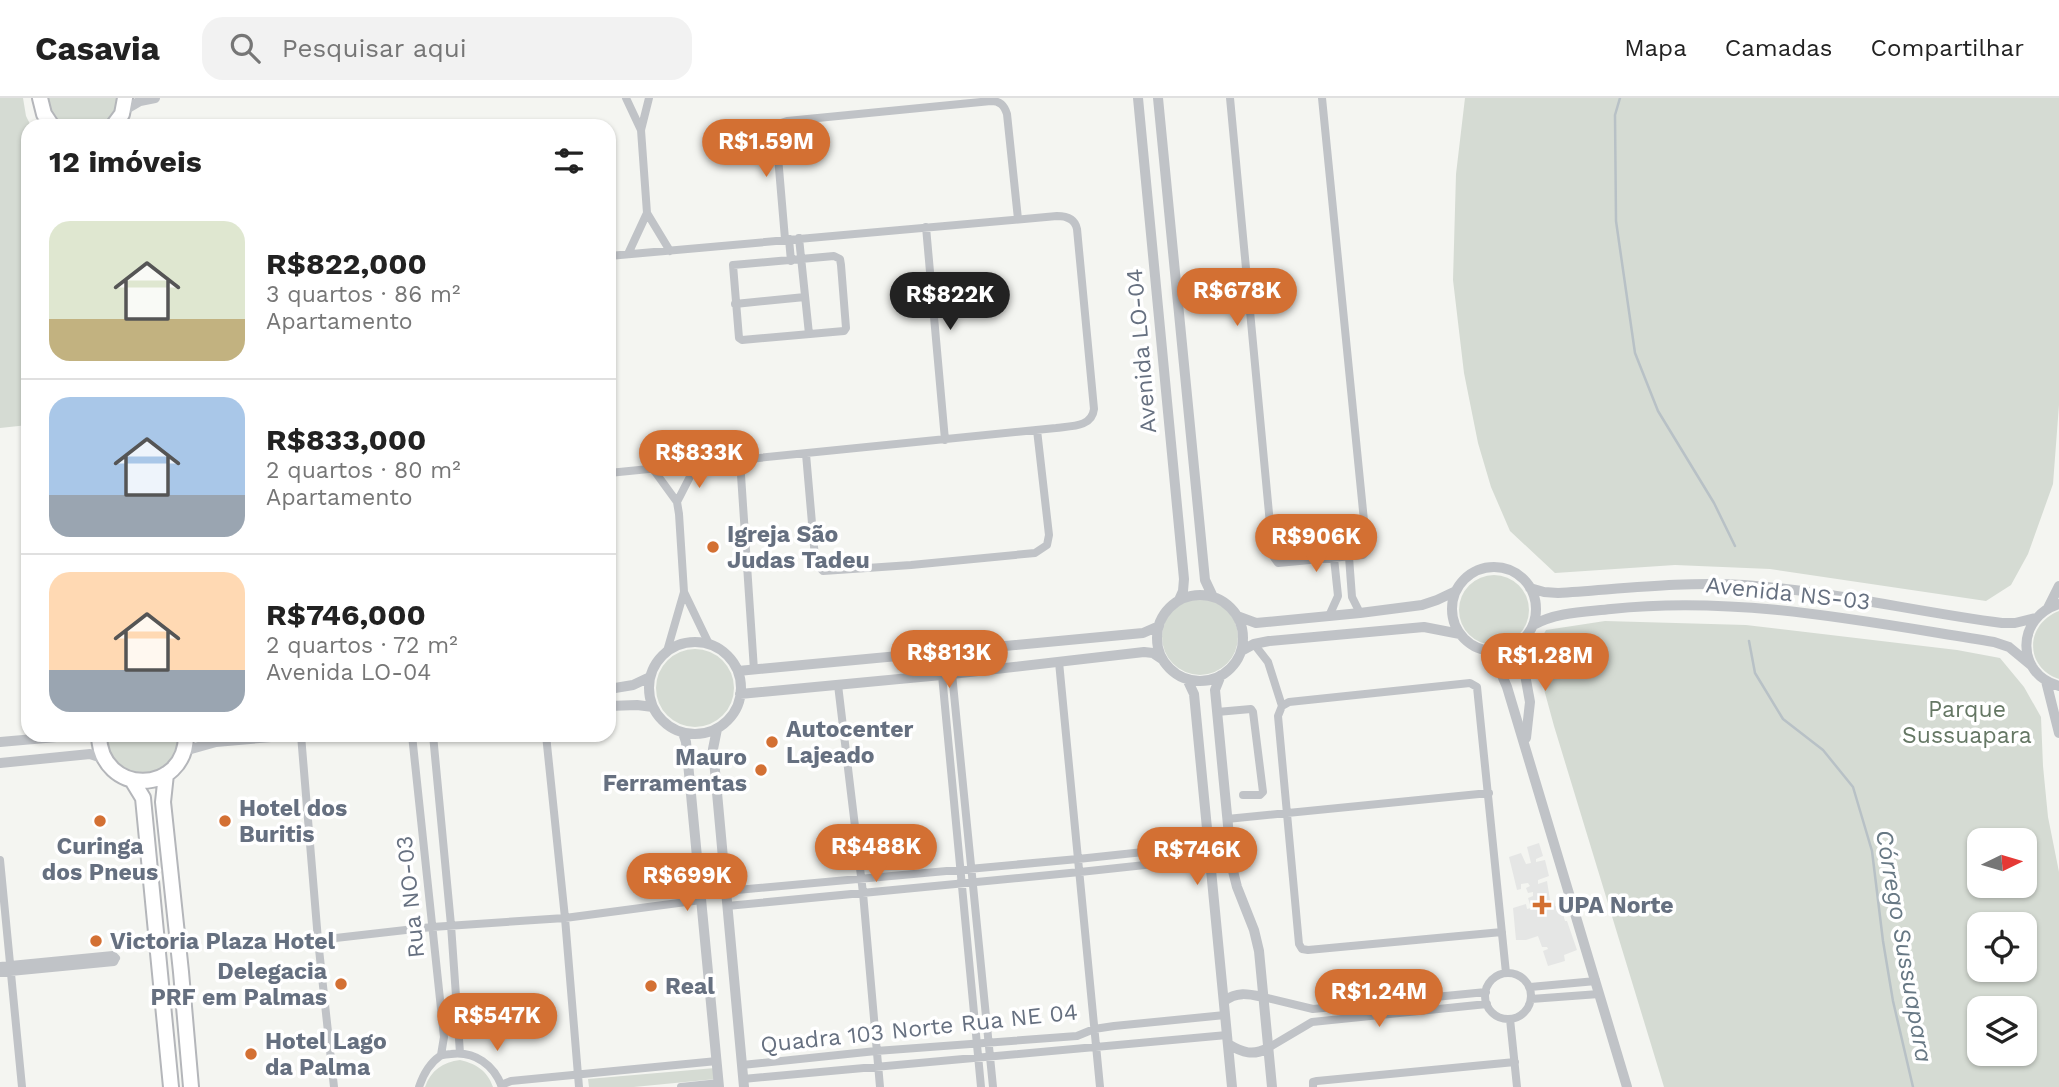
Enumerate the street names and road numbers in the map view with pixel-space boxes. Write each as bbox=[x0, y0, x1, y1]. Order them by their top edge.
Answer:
street label: Avenida LO-04 bbox=[1121, 267, 1162, 434]
street label: Avenida NS-03 bbox=[1704, 571, 1872, 616]
street label: Rua NO-03 bbox=[391, 835, 430, 959]
street label: Quadra 103 Norte Rua NE 04 bbox=[759, 998, 1079, 1059]

